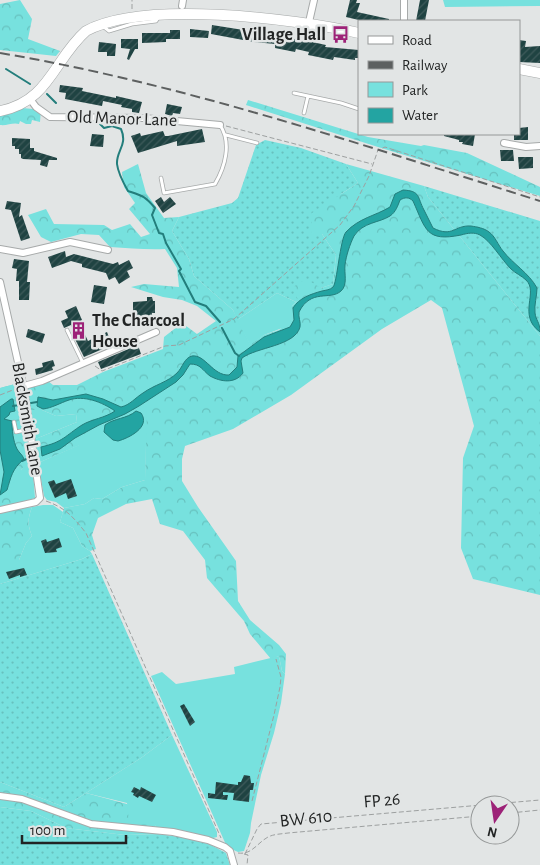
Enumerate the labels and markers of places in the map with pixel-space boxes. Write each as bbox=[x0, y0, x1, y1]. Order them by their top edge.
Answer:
bus stop icon: Village Hall bbox=[330, 25, 350, 45]
place label: Village Hall bbox=[242, 26, 326, 44]
place label: The Charcoal House bbox=[92, 312, 185, 351]
building icon: The Charcoal House bbox=[68, 321, 88, 341]

